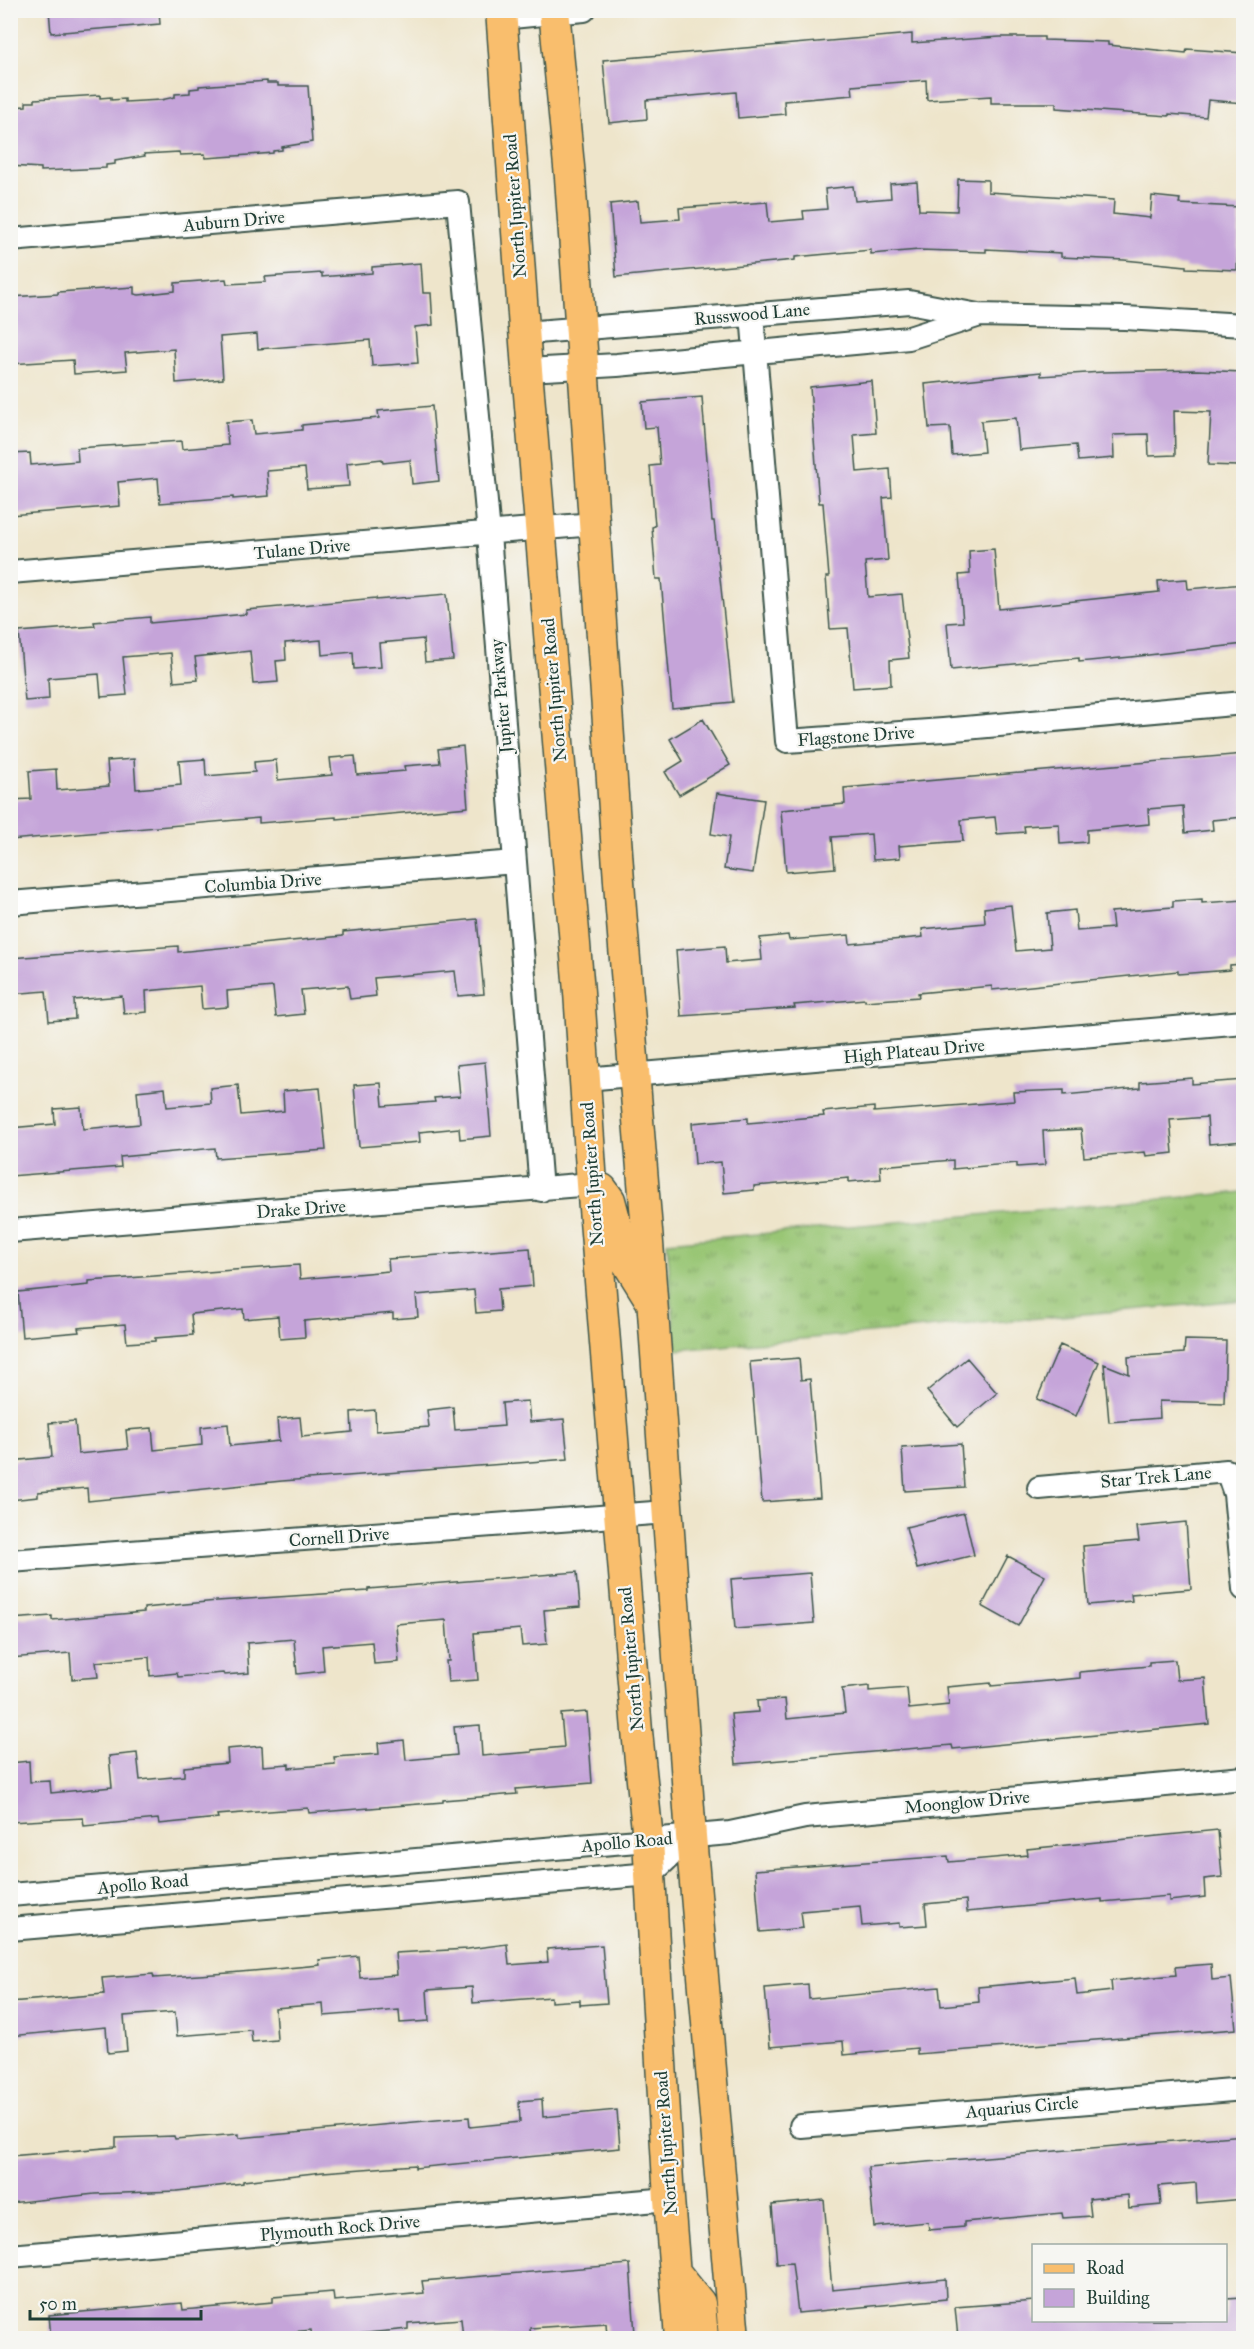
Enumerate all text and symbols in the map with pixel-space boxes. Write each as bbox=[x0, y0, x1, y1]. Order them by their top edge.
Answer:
street label: North Jupiter Road bbox=[499, 133, 532, 279]
street label: Auburn Drive bbox=[181, 206, 286, 236]
street label: Russwood Lane bbox=[693, 298, 811, 330]
street label: Tulane Drive bbox=[253, 534, 351, 564]
street label: North Jupiter Road bbox=[537, 617, 572, 763]
street label: Jupiter Parkway bbox=[485, 637, 518, 756]
street label: Flagstone Drive bbox=[797, 721, 915, 752]
street label: Columbia Drive bbox=[204, 868, 322, 898]
street label: High Plateau Drive bbox=[842, 1034, 986, 1069]
street label: North Jupiter Road bbox=[576, 1101, 609, 1247]
street label: Drake Drive bbox=[255, 1195, 347, 1223]
street label: Star Trek Lane bbox=[1100, 1461, 1212, 1493]
street label: Cornell Drive bbox=[288, 1523, 390, 1551]
street label: North Jupiter Road bbox=[614, 1586, 649, 1732]
street label: Moonglow Drive bbox=[903, 1786, 1031, 1819]
street label: Apollo Road bbox=[580, 1827, 673, 1857]
street label: Apollo Road bbox=[96, 1869, 189, 1899]
street label: North Jupiter Road bbox=[650, 2070, 683, 2216]
street label: Aquarius Circle bbox=[964, 2091, 1079, 2124]
street label: Plymouth Rock Drive bbox=[259, 2210, 421, 2246]
legend bbox=[1032, 2244, 1227, 2322]
text: Road bbox=[1086, 2257, 1124, 2279]
scale bar bbox=[30, 2283, 201, 2321]
text: Building bbox=[1086, 2287, 1150, 2310]
text: 50 m bbox=[39, 2293, 77, 2315]

